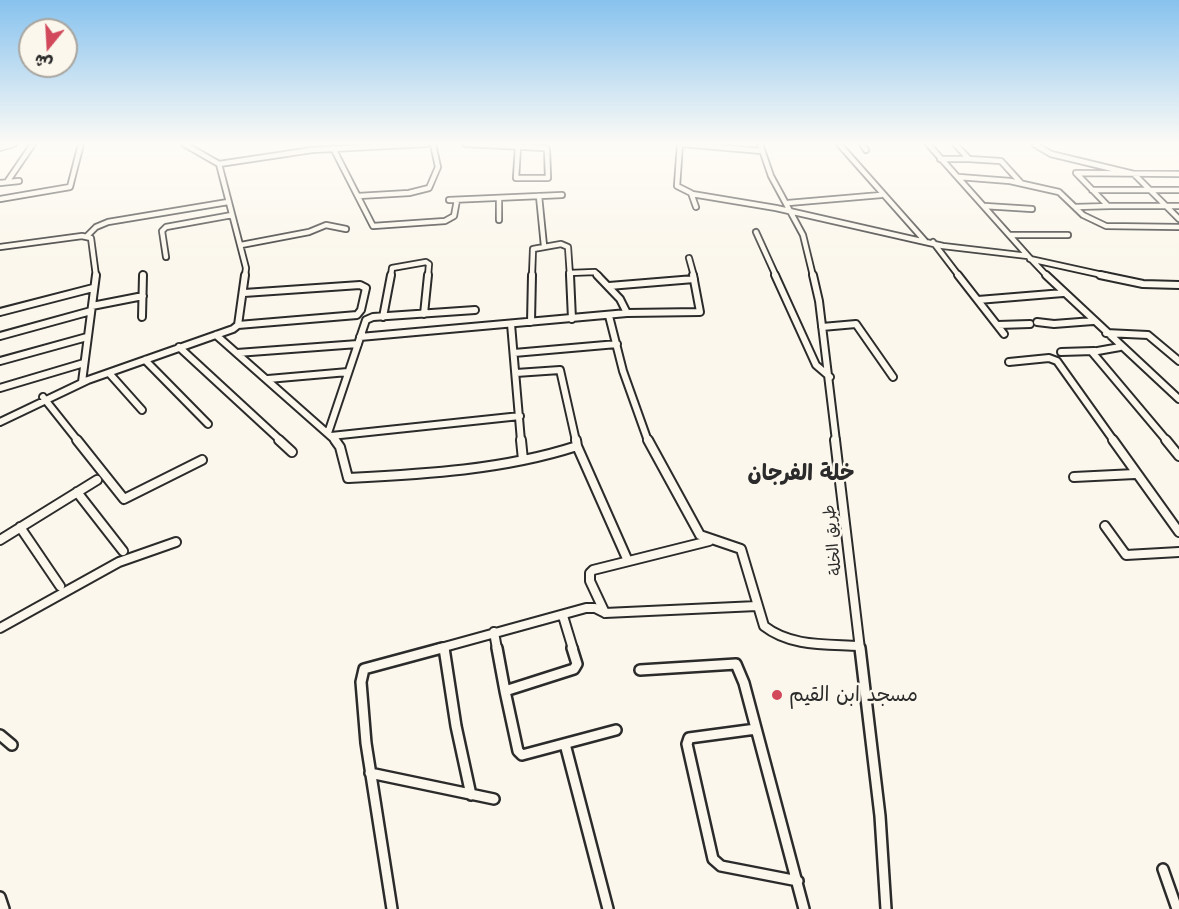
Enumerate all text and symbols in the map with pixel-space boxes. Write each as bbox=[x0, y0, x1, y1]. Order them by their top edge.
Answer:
north arrow bbox=[18, 18, 78, 78]
text: ش bbox=[31, 49, 55, 77]
district label: خلة الفرجان bbox=[748, 461, 854, 487]
street label: طريق الخلة bbox=[820, 504, 846, 576]
place label: مسجد ابن القيم bbox=[789, 683, 918, 707]
marker: مسجد ابن القيم bbox=[770, 688, 784, 702]

